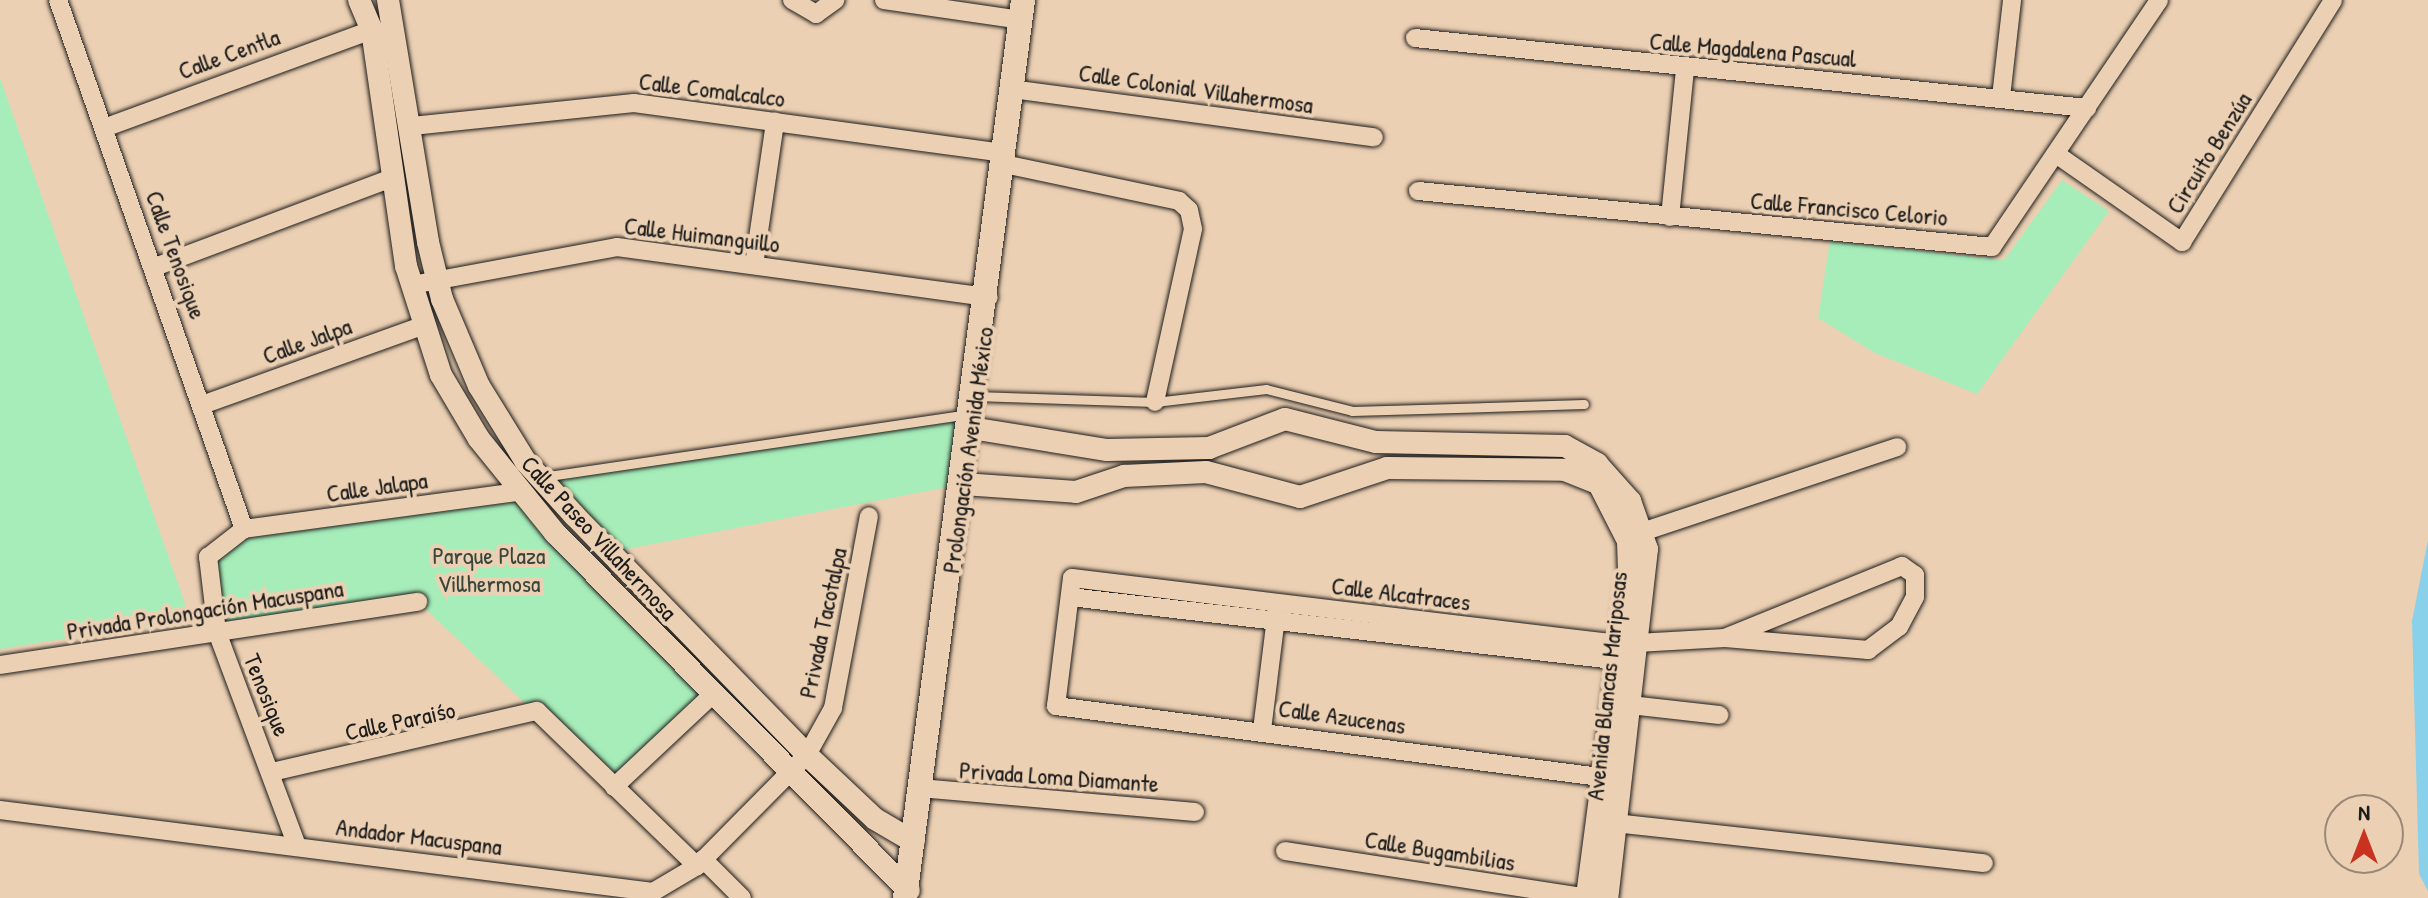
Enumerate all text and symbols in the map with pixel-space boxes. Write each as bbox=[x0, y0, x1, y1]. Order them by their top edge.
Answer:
street label: Calle Centla bbox=[174, 22, 284, 86]
street label: Calle Magdalena Pascual bbox=[1648, 27, 1858, 73]
street label: Calle Colonial Villahermosa bbox=[1077, 58, 1315, 120]
street label: Calle Comalcalco bbox=[637, 67, 787, 113]
street label: Circuito Benzúa bbox=[2160, 87, 2258, 219]
street label: Calle Francisco Celorio bbox=[1749, 186, 1949, 232]
street label: Calle Tenosique bbox=[140, 187, 212, 323]
street label: Calle Huimanguillo bbox=[623, 211, 781, 259]
street label: Calle Jalpa bbox=[259, 312, 355, 370]
street label: Prolongación Avenida México bbox=[936, 325, 1000, 575]
street label: Calle Paseo Villahermosa bbox=[515, 450, 683, 626]
street label: Calle Jalapa bbox=[325, 466, 429, 508]
park label: Parque Plaza Villhermosa bbox=[433, 542, 545, 598]
street label: Privada Tacotalpa bbox=[793, 545, 853, 701]
street label: Avenida Blancas Mariposas bbox=[1581, 570, 1633, 802]
street label: Calle Alcatraces bbox=[1330, 571, 1472, 617]
street label: Privada Prolongación Macuspana bbox=[65, 574, 345, 646]
street label: Tenosique bbox=[238, 650, 296, 740]
street label: Calle Azucenas bbox=[1277, 694, 1407, 740]
street label: Calle Paraiśo bbox=[342, 695, 458, 747]
street label: Privada Loma Diamante bbox=[958, 756, 1160, 798]
north arrow bbox=[2324, 794, 2404, 874]
text: N bbox=[2358, 797, 2370, 827]
street label: Andador Macuspana bbox=[334, 813, 504, 861]
street label: Calle Bugambilias bbox=[1363, 825, 1517, 877]

